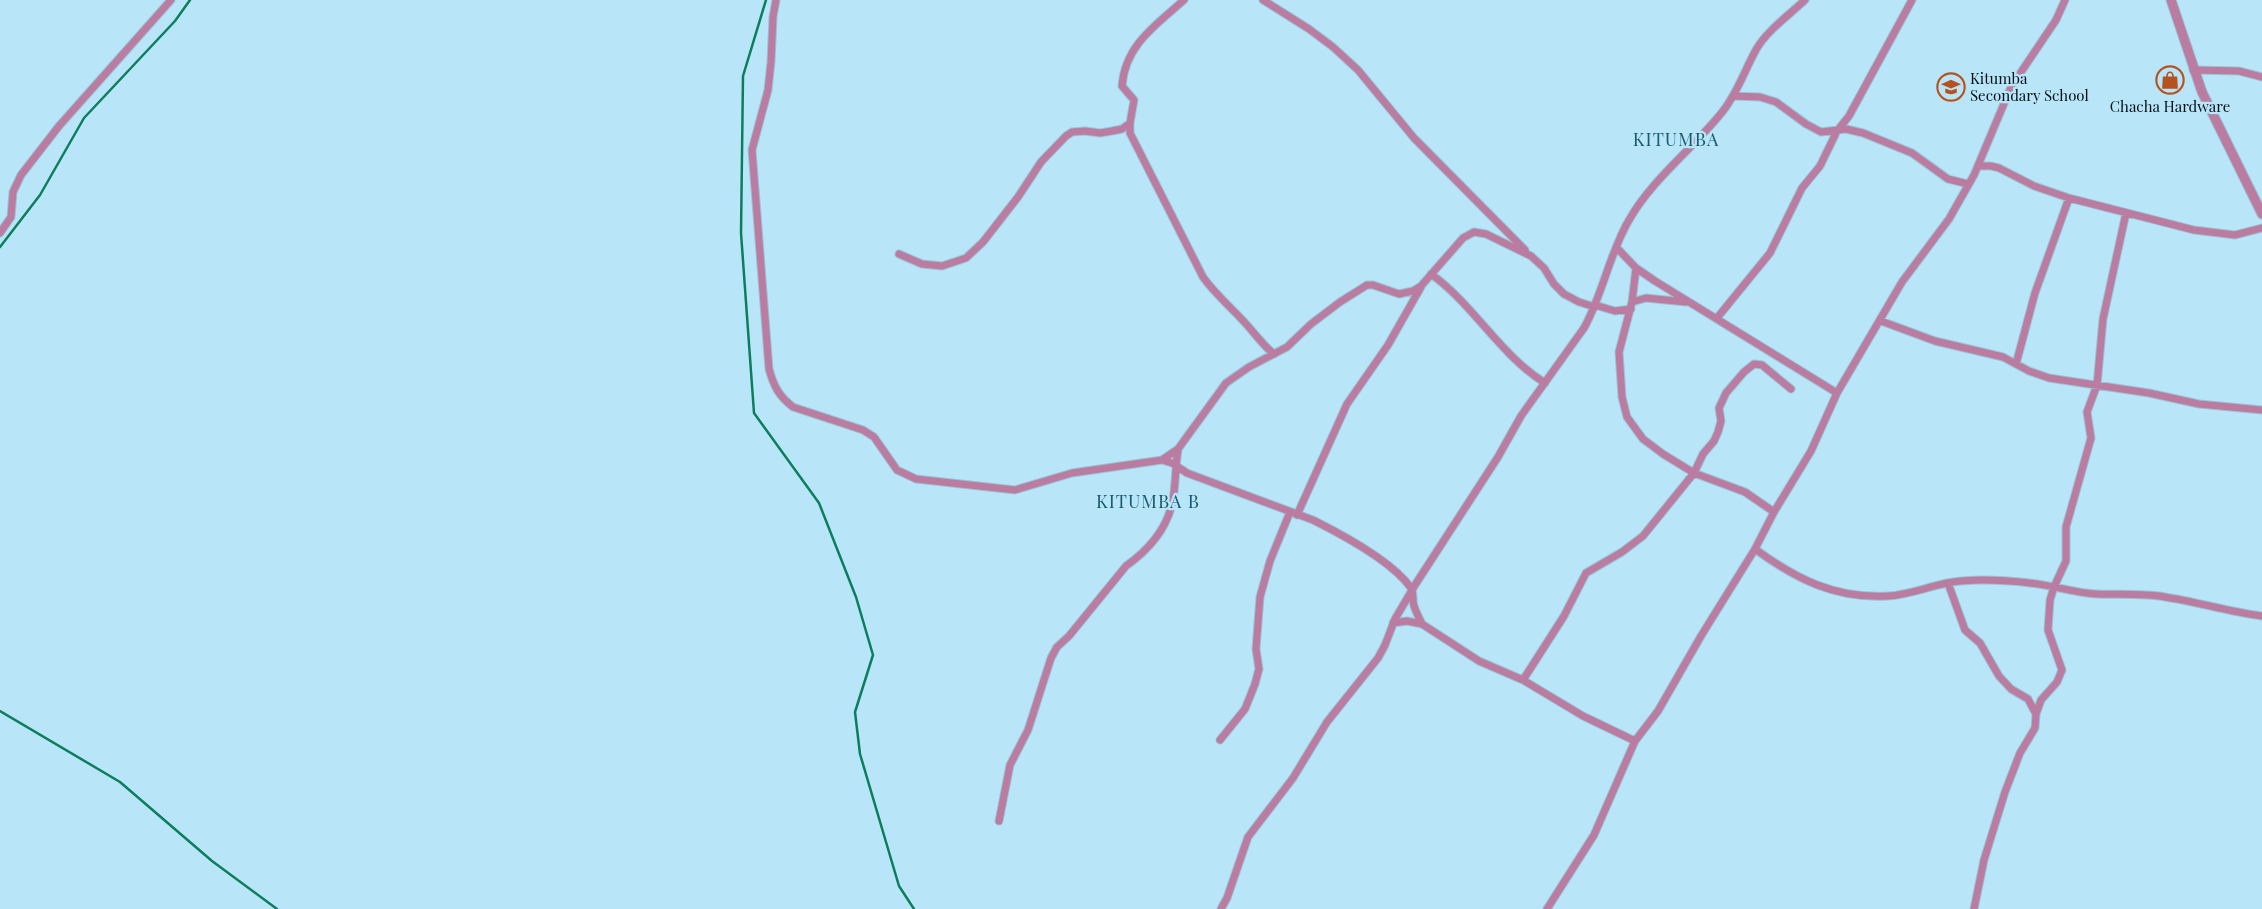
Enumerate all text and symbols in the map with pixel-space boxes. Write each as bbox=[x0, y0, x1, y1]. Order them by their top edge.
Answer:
shop icon: Chacha Hardware bbox=[2155, 65, 2185, 95]
place label: Kitumba Secondary School bbox=[1970, 68, 2089, 105]
school or university icon: Kitumba Secondary School bbox=[1936, 72, 1966, 102]
place label: Chacha Hardware bbox=[2110, 96, 2230, 116]
district label: KITUMBA bbox=[1633, 127, 1719, 151]
district label: KITUMBA B bbox=[1096, 489, 1200, 513]

